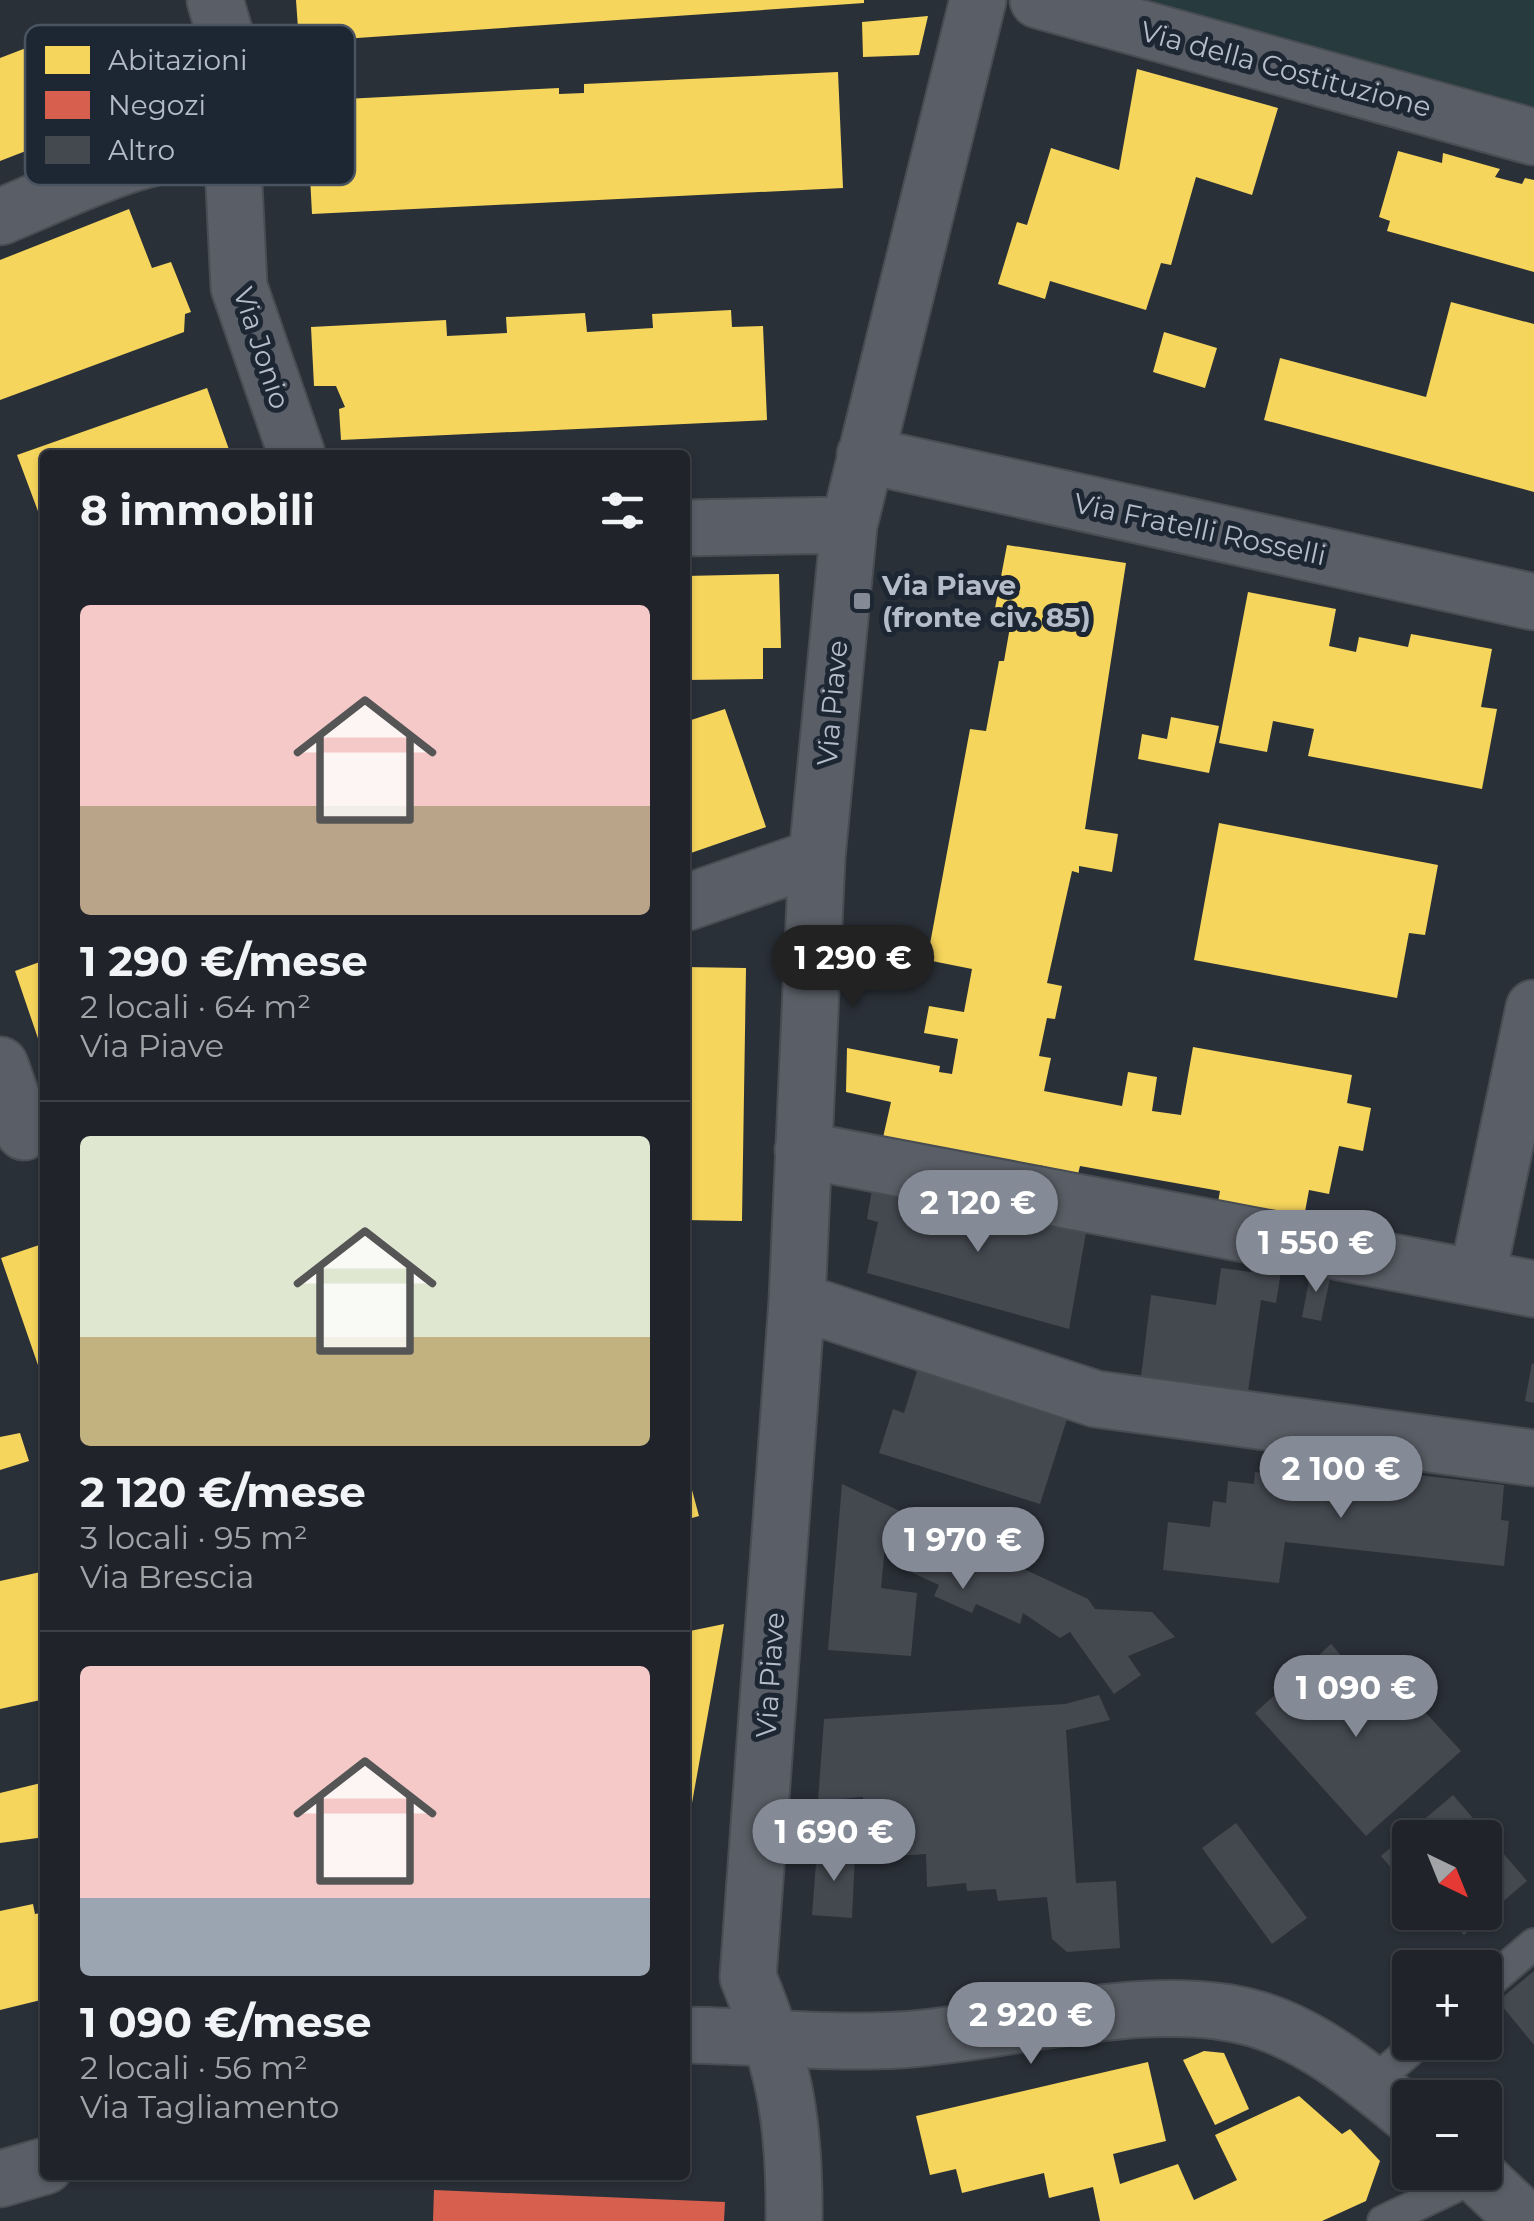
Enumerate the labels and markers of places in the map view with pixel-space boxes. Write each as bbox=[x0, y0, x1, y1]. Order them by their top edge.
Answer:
place label: Via Piave (fronte civ. 85) bbox=[881, 568, 1091, 634]
marker: Via Piave (fronte civ. 85) bbox=[851, 590, 873, 612]
pin: 1 290 € bbox=[761, 925, 945, 1010]
pin: 2 120 € bbox=[886, 1170, 1070, 1255]
pin: 1 550 € bbox=[1224, 1210, 1408, 1295]
pin: 2 100 € bbox=[1249, 1436, 1433, 1521]
pin: 1 970 € bbox=[871, 1507, 1055, 1592]
pin: 1 090 € bbox=[1264, 1655, 1448, 1740]
pin: 1 690 € bbox=[742, 1799, 926, 1884]
pin: 2 920 € bbox=[939, 1982, 1123, 2067]

